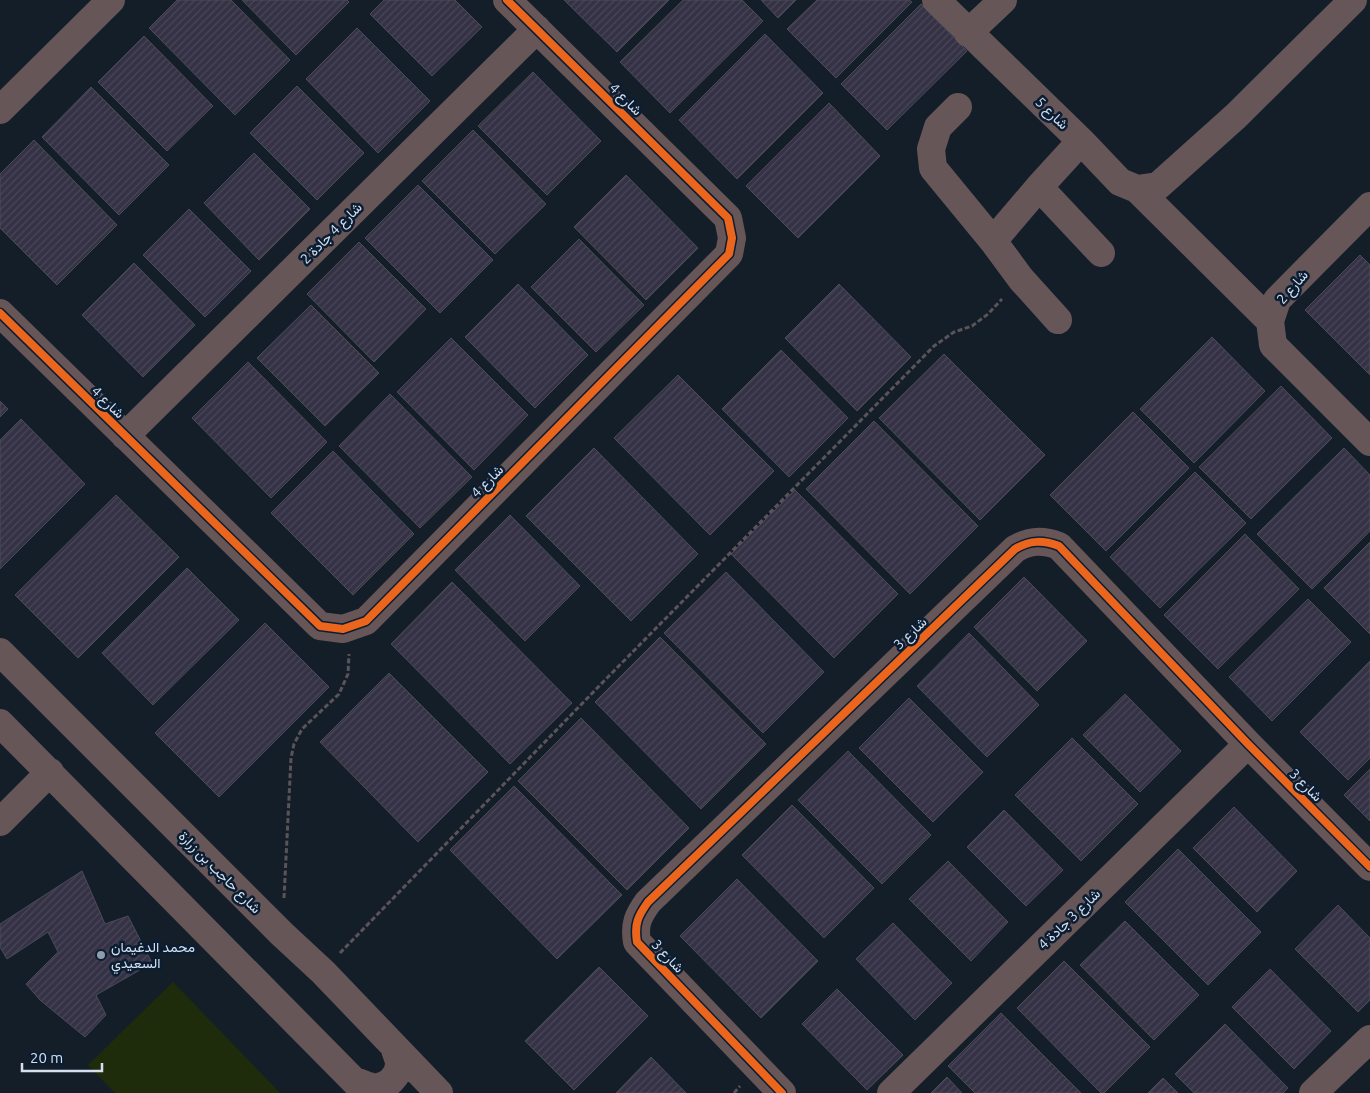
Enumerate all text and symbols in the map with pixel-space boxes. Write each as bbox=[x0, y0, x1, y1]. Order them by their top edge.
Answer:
street label: شارع 4 bbox=[604, 79, 646, 121]
street label: شارع 5 bbox=[1030, 94, 1072, 135]
street label: شارع 4 جادة 2 bbox=[297, 199, 367, 269]
street label: شارع 2 bbox=[1273, 267, 1313, 309]
street label: شارع 4 bbox=[86, 383, 128, 424]
street label: شارع 4 bbox=[467, 461, 509, 503]
street label: شارع 3 bbox=[890, 614, 932, 655]
street label: شارع 3 bbox=[1284, 765, 1326, 807]
street label: شارع حاجب بن زرارة bbox=[174, 828, 264, 918]
street label: شارع 3 جادة 4 bbox=[1035, 886, 1105, 955]
street label: شارع 3 bbox=[646, 936, 687, 978]
place label: محمد الدغيمان السعيدي bbox=[111, 939, 195, 975]
marker: محمد الدغيمان السعيدي bbox=[95, 949, 107, 961]
scale bar bbox=[22, 1040, 102, 1072]
text: 20 m bbox=[30, 1049, 63, 1066]

